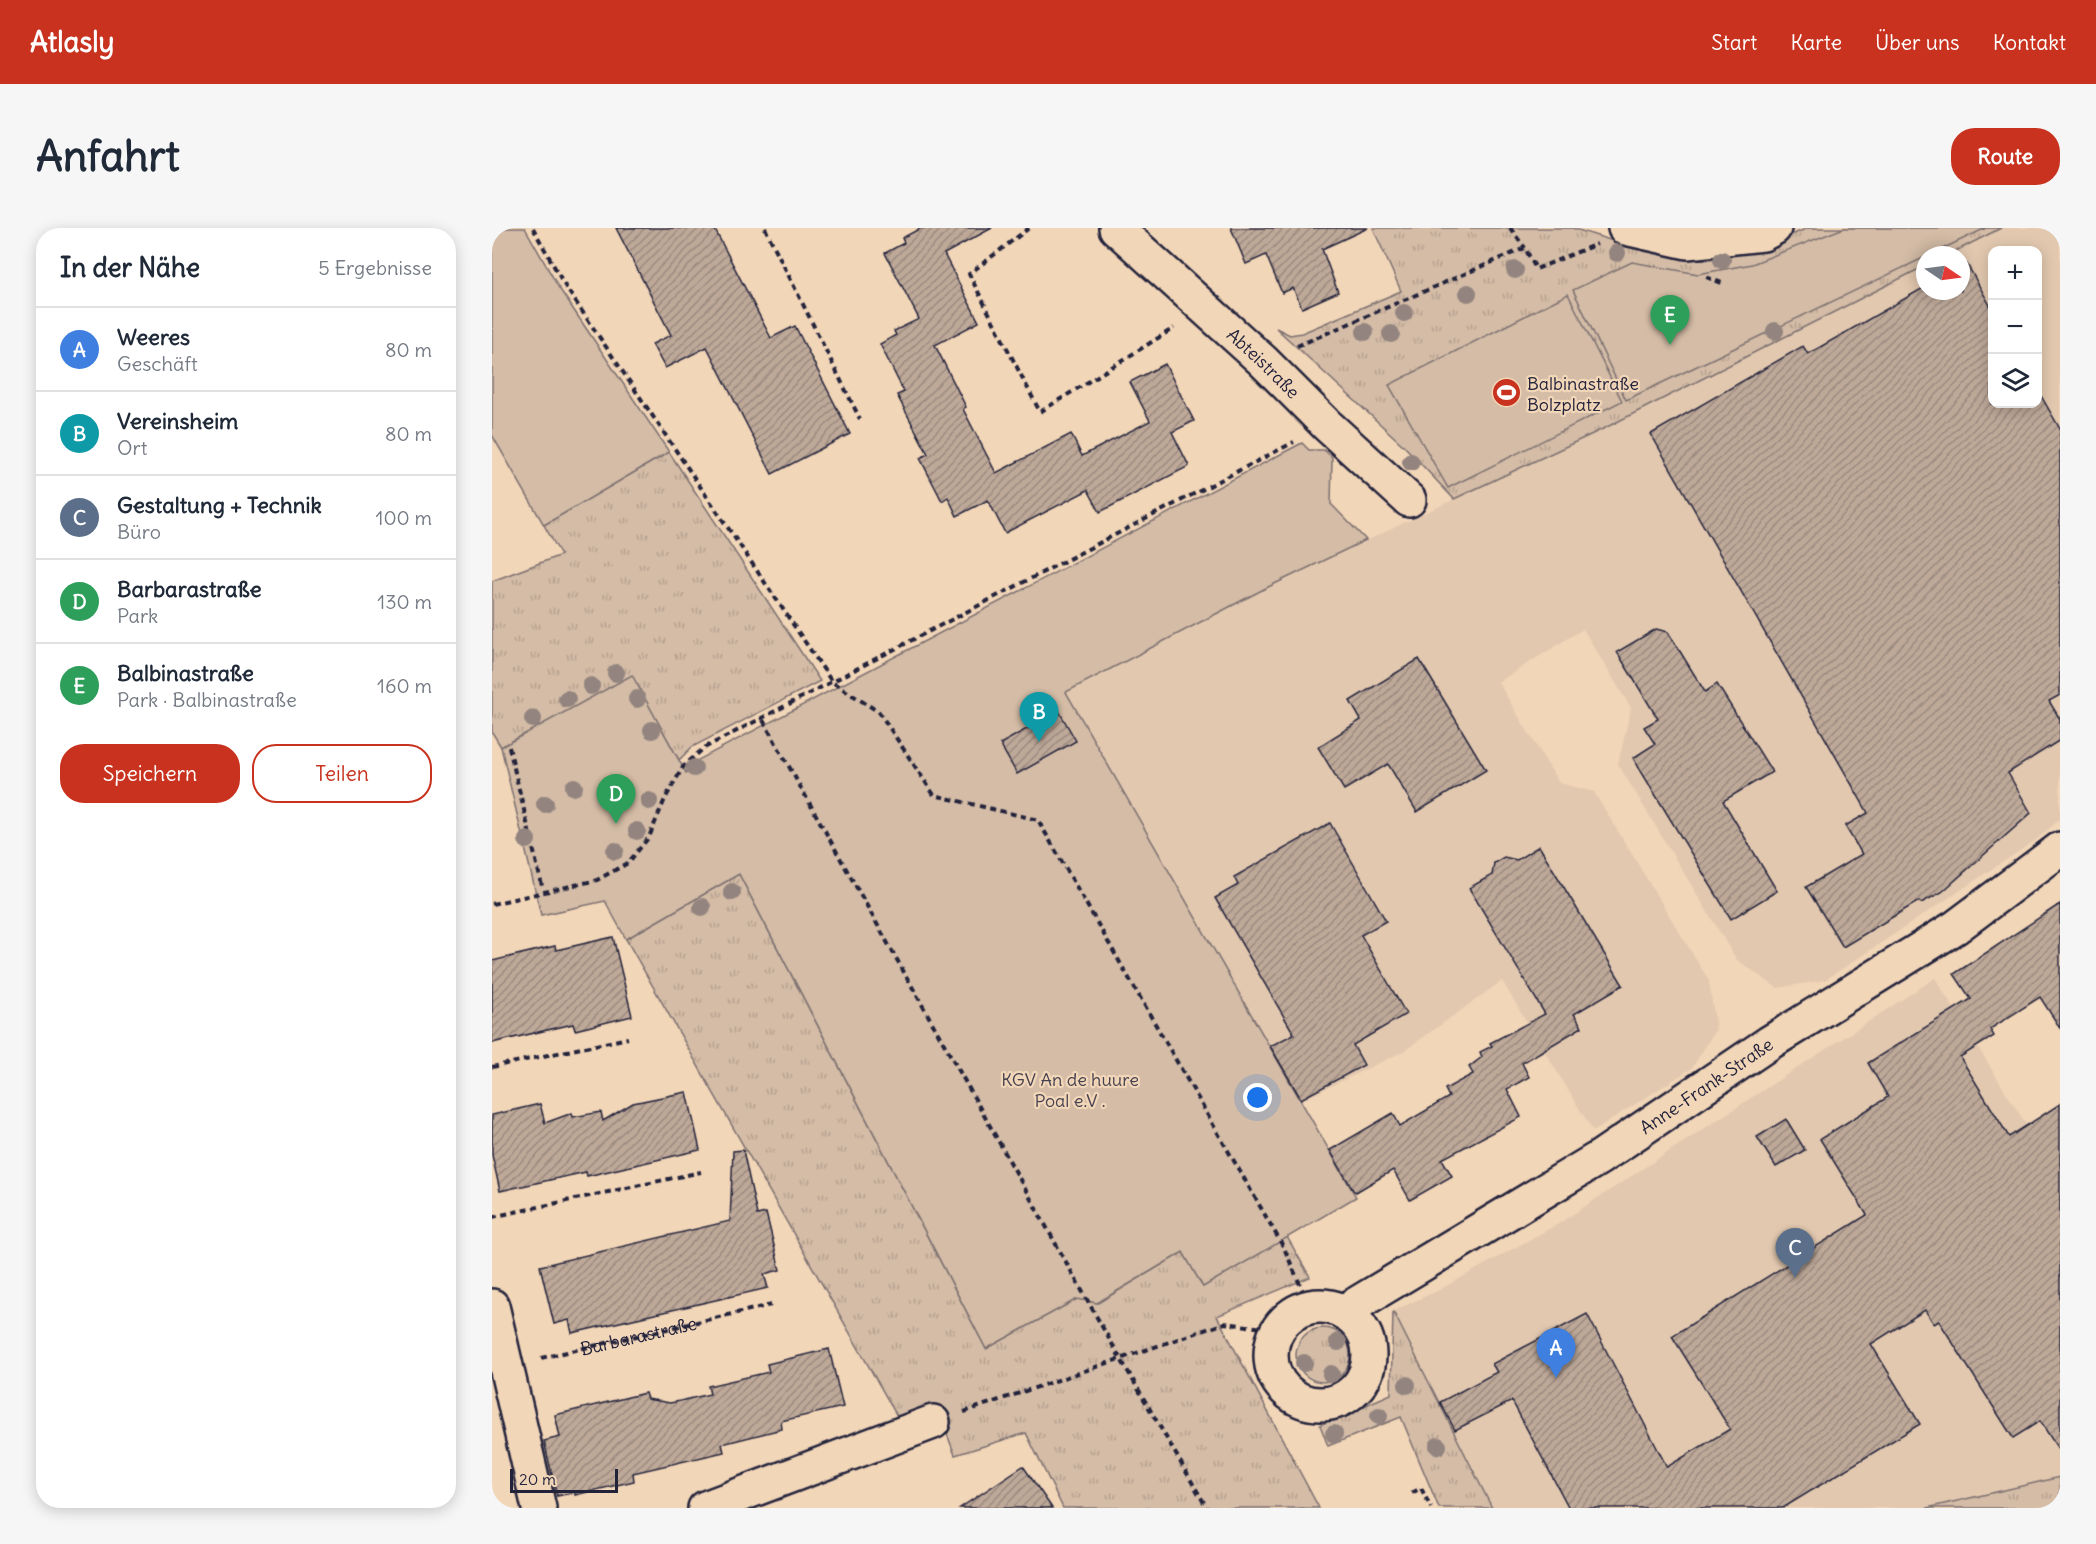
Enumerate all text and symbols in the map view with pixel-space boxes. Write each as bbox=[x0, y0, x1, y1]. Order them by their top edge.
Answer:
text: Atlasly bbox=[30, 24, 114, 60]
text: Start bbox=[1711, 29, 1757, 56]
text: Karte bbox=[1790, 29, 1842, 56]
text: Über uns bbox=[1875, 29, 1960, 56]
text: Kontakt bbox=[1993, 29, 2066, 56]
button: Route bbox=[1951, 128, 2060, 185]
text: Anfahrt bbox=[36, 130, 180, 182]
north arrow bbox=[1916, 246, 1970, 300]
map controls bbox=[1988, 246, 2042, 408]
button: + bbox=[1988, 246, 2042, 300]
text: In der Nähe bbox=[60, 251, 200, 284]
text: 5 Ergebnisse bbox=[318, 255, 432, 280]
pin: E bbox=[1650, 296, 1690, 345]
button: − bbox=[1988, 300, 2042, 354]
text: Weeres bbox=[117, 323, 190, 351]
street label: Abteistraße bbox=[1222, 323, 1305, 403]
text: A bbox=[73, 337, 86, 362]
text: 80 m bbox=[385, 337, 432, 362]
text: Geschäft bbox=[117, 351, 198, 376]
button: layers bbox=[1988, 354, 2042, 408]
place label: Balbinastraße Bolzplatz bbox=[1527, 372, 1639, 416]
sports icon: Balbinastraße Bolzplatz bbox=[1490, 377, 1522, 409]
text: Vereinsheim bbox=[117, 407, 238, 435]
text: B bbox=[73, 421, 86, 446]
text: 80 m bbox=[385, 421, 432, 446]
text: Ort bbox=[117, 435, 147, 460]
text: Gestaltung + Technik bbox=[117, 491, 322, 519]
text: C bbox=[73, 505, 86, 530]
text: 100 m bbox=[375, 505, 432, 530]
text: Büro bbox=[117, 519, 161, 544]
text: Barbarastraße bbox=[117, 575, 262, 603]
text: D bbox=[72, 589, 87, 614]
text: 130 m bbox=[377, 589, 432, 614]
text: Park bbox=[117, 603, 158, 628]
text: Balbinastraße bbox=[117, 659, 254, 687]
text: E bbox=[74, 673, 85, 698]
text: 160 m bbox=[377, 673, 432, 698]
text: Park · Balbinastraße bbox=[117, 687, 297, 712]
pin: B bbox=[1020, 692, 1058, 742]
button: Speichern bbox=[60, 744, 240, 803]
button: Teilen bbox=[252, 744, 432, 803]
pin: D bbox=[596, 774, 636, 824]
street label: Anne-Frank-Straße bbox=[1635, 1032, 1777, 1139]
park label: KGV An de huure Poal e.V . bbox=[1001, 1068, 1139, 1112]
your location bbox=[1243, 1083, 1272, 1112]
pin: C bbox=[1776, 1228, 1814, 1278]
street label: Barbarastraße bbox=[578, 1311, 699, 1360]
pin: A bbox=[1536, 1328, 1576, 1378]
scale bar bbox=[510, 1466, 618, 1494]
text: 20 m bbox=[519, 1469, 556, 1489]

